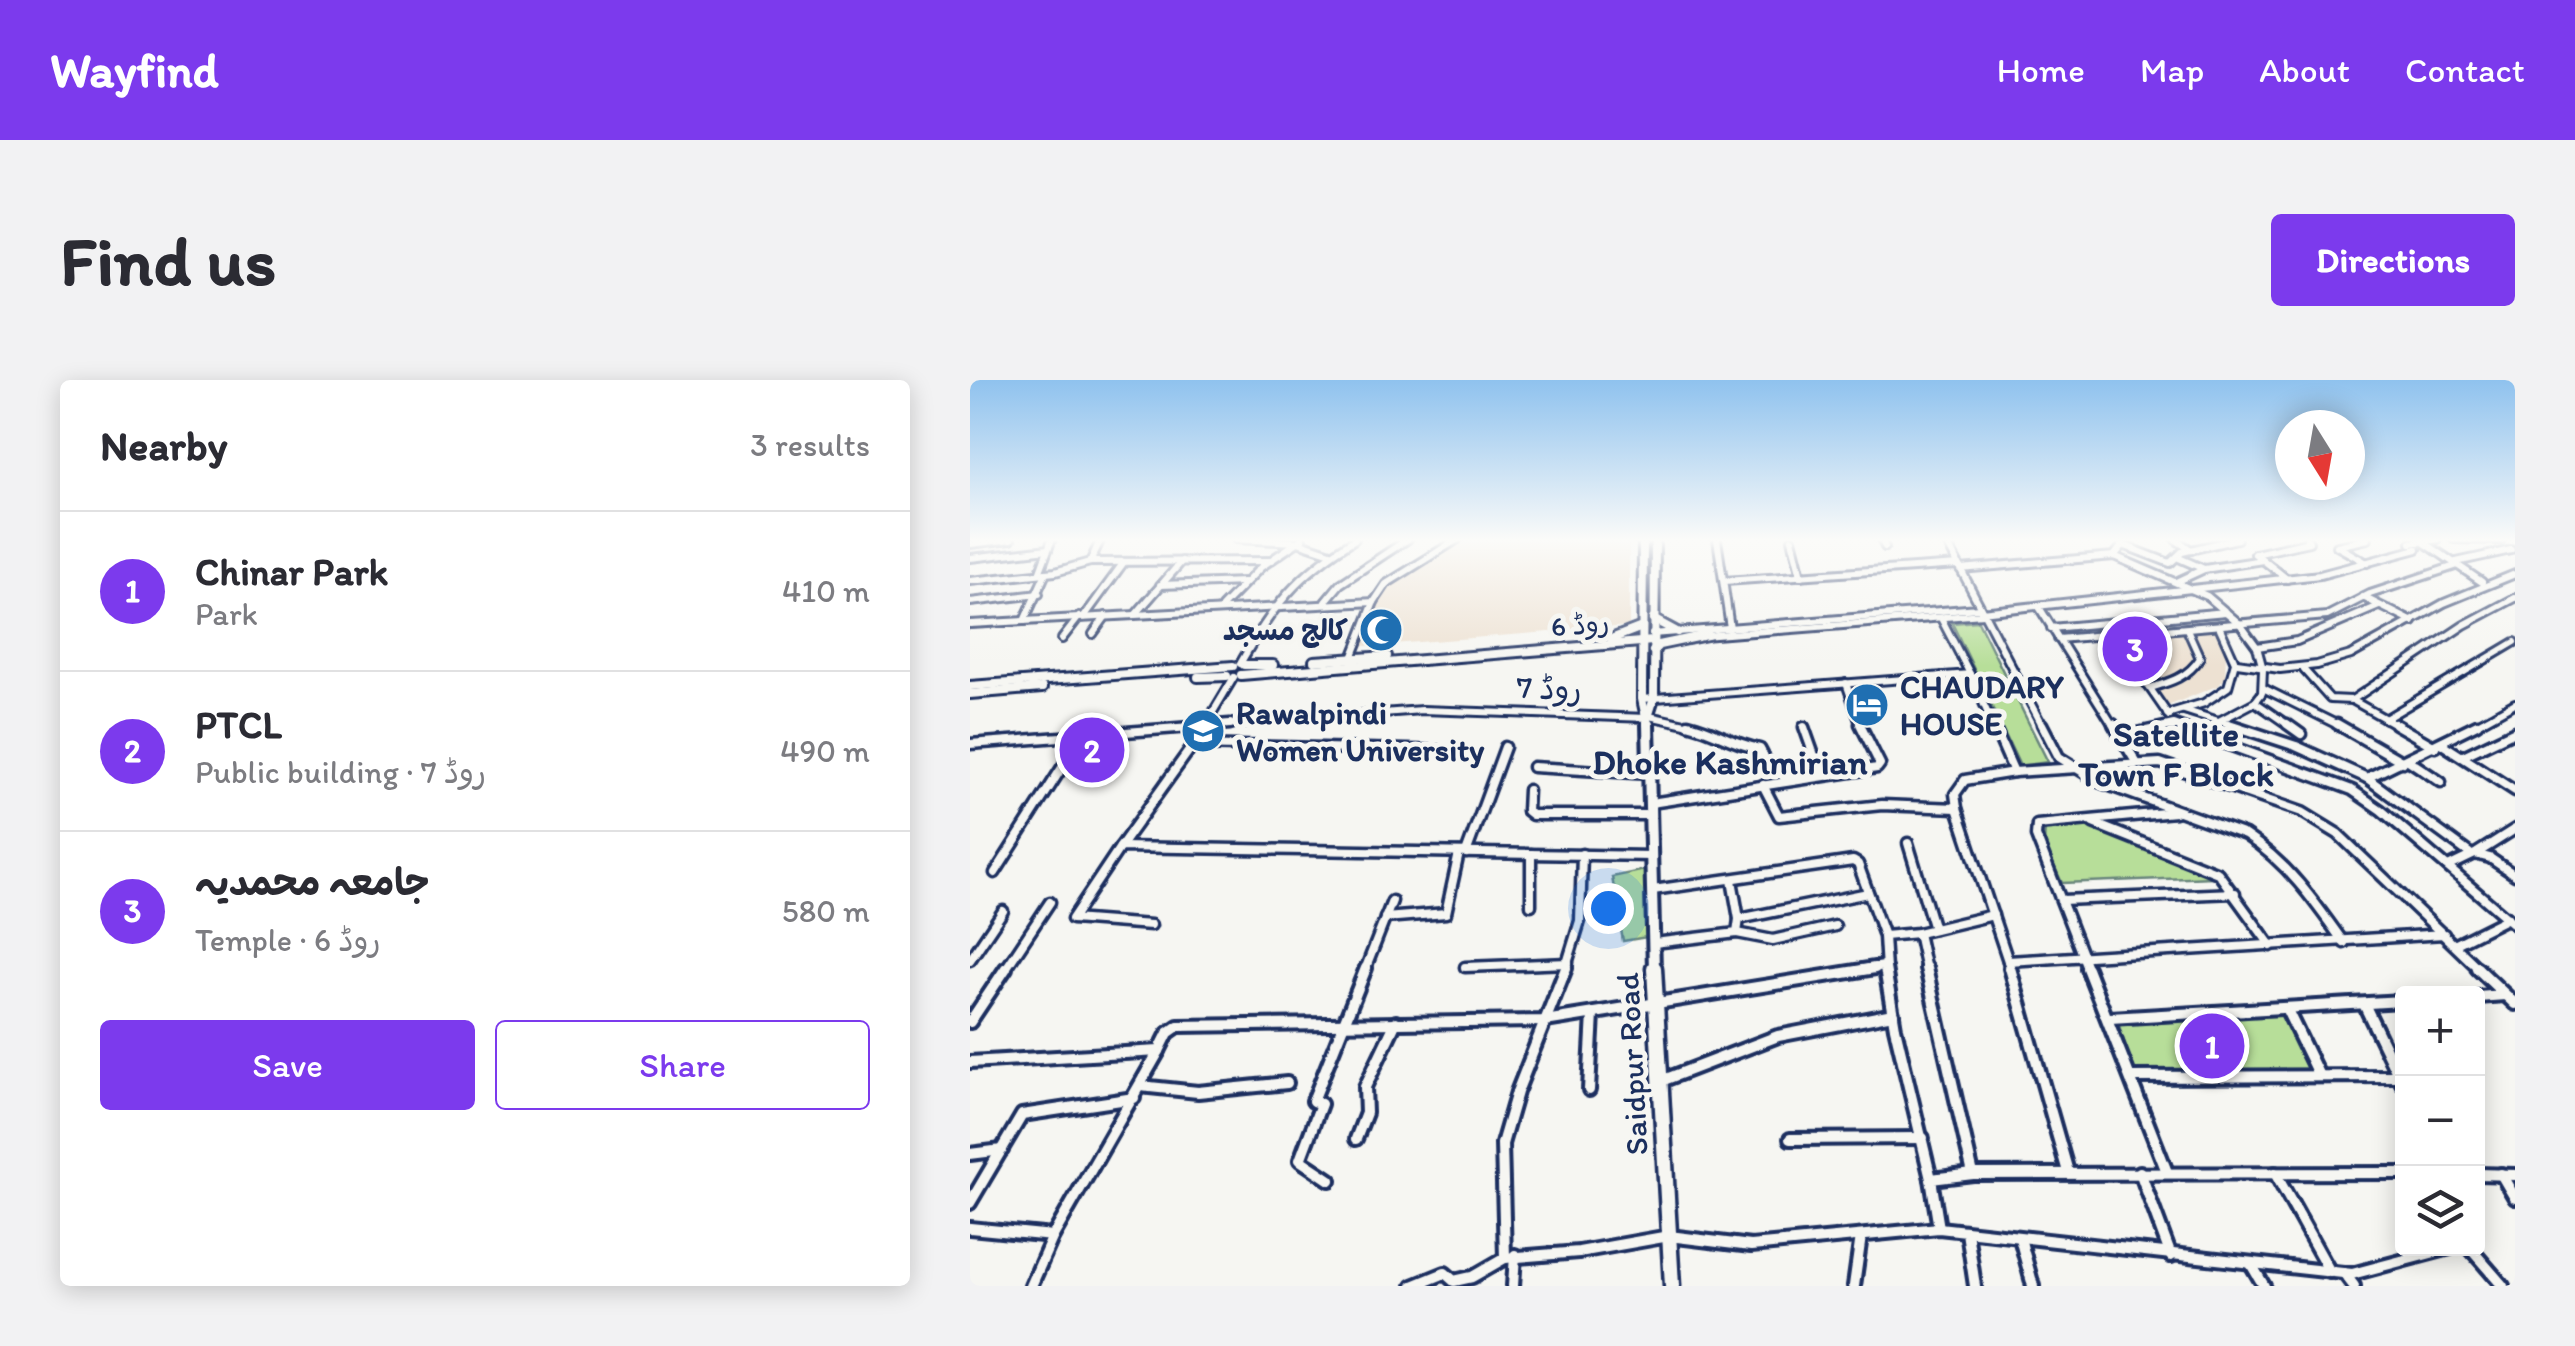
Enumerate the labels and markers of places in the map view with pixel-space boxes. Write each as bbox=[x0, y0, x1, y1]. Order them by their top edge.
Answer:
mosque icon: کالج مسجد bbox=[1358, 607, 1404, 653]
pin: 3 bbox=[2102, 612, 2168, 686]
place label: کالج مسجد bbox=[1223, 613, 1349, 649]
place label: CHAUDARY HOUSE bbox=[1900, 668, 2064, 743]
hotel icon: CHAUDARY HOUSE bbox=[1844, 682, 1890, 728]
place label: Rawalpindi Women University bbox=[1236, 694, 1485, 769]
school or university icon: Rawalpindi Women University bbox=[1180, 708, 1226, 754]
pin: 2 bbox=[1060, 712, 1124, 788]
pin: 1 bbox=[2180, 1008, 2244, 1084]

